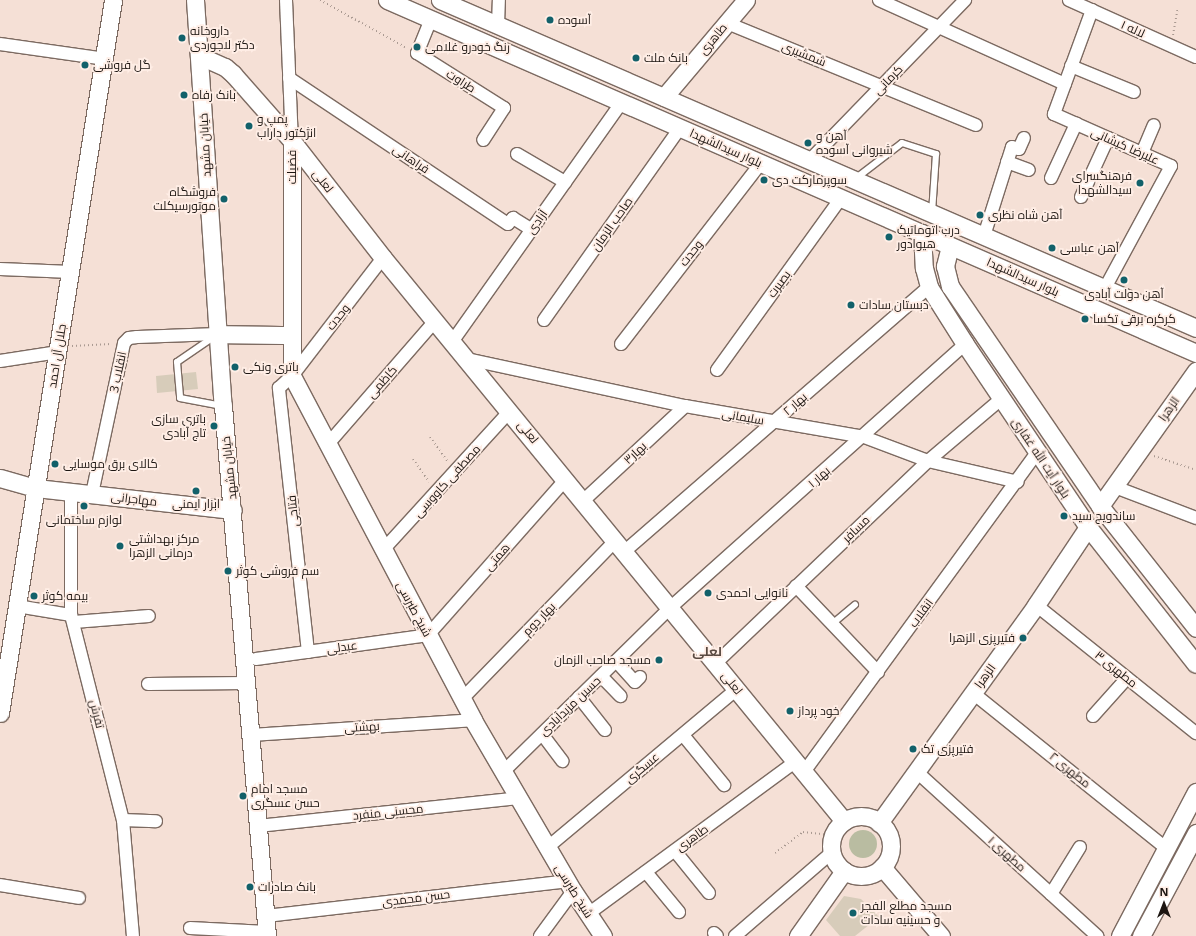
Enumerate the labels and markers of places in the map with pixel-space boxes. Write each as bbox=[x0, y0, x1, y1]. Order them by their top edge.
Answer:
place label: آسوده bbox=[558, 13, 591, 27]
marker: آسوده bbox=[545, 15, 555, 25]
place label: داروخانه دکتر لاجوردی bbox=[190, 24, 255, 52]
marker: داروخانه دکتر لاجوردی bbox=[177, 33, 187, 43]
place label: رنگ خودرو غلامی bbox=[425, 40, 510, 54]
marker: رنگ خودرو غلامی bbox=[412, 42, 422, 52]
place label: بانک ملت bbox=[644, 51, 688, 65]
marker: بانک ملت bbox=[631, 53, 641, 63]
place label: گل فروشی bbox=[93, 58, 151, 72]
marker: گل فروشی bbox=[80, 60, 90, 70]
place label: بانک رفاه bbox=[192, 88, 236, 102]
marker: بانک رفاه bbox=[179, 90, 189, 100]
place label: پمپ و انژکتور داراب bbox=[257, 112, 316, 140]
marker: پمپ و انژکتور داراب bbox=[244, 121, 254, 131]
place label: آهن و شیروانی آسوده bbox=[816, 129, 893, 157]
marker: آهن و شیروانی آسوده bbox=[803, 138, 813, 148]
place label: فرهنگسرای سیدالشهدا bbox=[1072, 169, 1132, 197]
place label: سوپرمارکت دی bbox=[772, 173, 847, 187]
marker: سوپرمارکت دی bbox=[759, 175, 769, 185]
marker: فرهنگسرای سیدالشهدا bbox=[1135, 178, 1145, 188]
place label: فروشگاه موتورسیکلت bbox=[153, 185, 216, 213]
marker: فروشگاه موتورسیکلت bbox=[219, 194, 229, 204]
place label: آهن شاه نظری bbox=[988, 208, 1062, 222]
marker: آهن شاه نظری bbox=[975, 210, 985, 220]
place label: درب اتوماتیک هیوادور bbox=[897, 223, 960, 251]
marker: درب اتوماتیک هیوادور bbox=[884, 232, 894, 242]
place label: آهن عباسی bbox=[1060, 241, 1119, 255]
marker: آهن عباسی bbox=[1047, 243, 1057, 253]
marker: آهن دولت آبادی bbox=[1119, 275, 1129, 285]
place label: آهن دولت آبادی bbox=[1084, 287, 1164, 301]
place label: دبستان سادات bbox=[859, 298, 928, 312]
marker: دبستان سادات bbox=[846, 300, 856, 310]
place label: کرکره برقی تکسا bbox=[1093, 312, 1176, 326]
marker: کرکره برقی تکسا bbox=[1080, 314, 1090, 324]
place label: باتری ونکی bbox=[243, 360, 299, 374]
marker: باتری ونکی bbox=[230, 362, 240, 372]
place label: باتری سازی تاج آبادی bbox=[151, 412, 206, 440]
marker: باتری سازی تاج آبادی bbox=[209, 421, 219, 431]
place label: کالای برق موسایی bbox=[63, 457, 158, 471]
marker: کالای برق موسایی bbox=[50, 459, 60, 469]
marker: ابزار ایمنی bbox=[191, 486, 201, 496]
place label: ابزار ایمنی bbox=[172, 497, 220, 511]
marker: لوازم ساختمانی bbox=[79, 501, 89, 511]
place label: ساندویچ سید bbox=[1072, 509, 1135, 523]
marker: ساندویچ سید bbox=[1059, 511, 1069, 521]
place label: لوازم ساختمانی bbox=[46, 513, 122, 527]
place label: مرکز بهداشتی درمانی الزهرا bbox=[129, 532, 199, 560]
marker: مرکز بهداشتی درمانی الزهرا bbox=[114, 540, 126, 552]
place label: سم فروشی کوثر bbox=[236, 564, 319, 578]
marker: سم فروشی کوثر bbox=[223, 566, 233, 576]
place label: نانوایی احمدی bbox=[716, 586, 788, 600]
marker: نانوایی احمدی bbox=[703, 588, 713, 598]
place label: بیمه کوثر bbox=[42, 589, 88, 603]
marker: بیمه کوثر bbox=[29, 591, 39, 601]
place label: فتیرپزی الزهرا bbox=[949, 631, 1015, 645]
marker: فتیرپزی الزهرا bbox=[1018, 633, 1028, 643]
place label: مسجد صاحب الزمان bbox=[554, 653, 651, 667]
marker: مسجد صاحب الزمان bbox=[654, 655, 664, 665]
place label: خود پرداز bbox=[798, 704, 839, 718]
marker: خود پرداز bbox=[785, 706, 795, 716]
place label: فتیرپزی تک bbox=[921, 742, 974, 756]
marker: فتیرپزی تک bbox=[908, 744, 918, 754]
place label: مسجد امام حسن عسگری bbox=[251, 782, 320, 810]
marker: مسجد امام حسن عسگری bbox=[238, 791, 248, 801]
place label: بانک صادرات bbox=[258, 880, 316, 894]
marker: بانک صادرات bbox=[245, 882, 255, 892]
place label: مسجد مطلع الفجر و حسینیه سادات bbox=[861, 899, 952, 927]
marker: مسجد مطلع الفجر و حسینیه سادات bbox=[848, 908, 858, 918]

